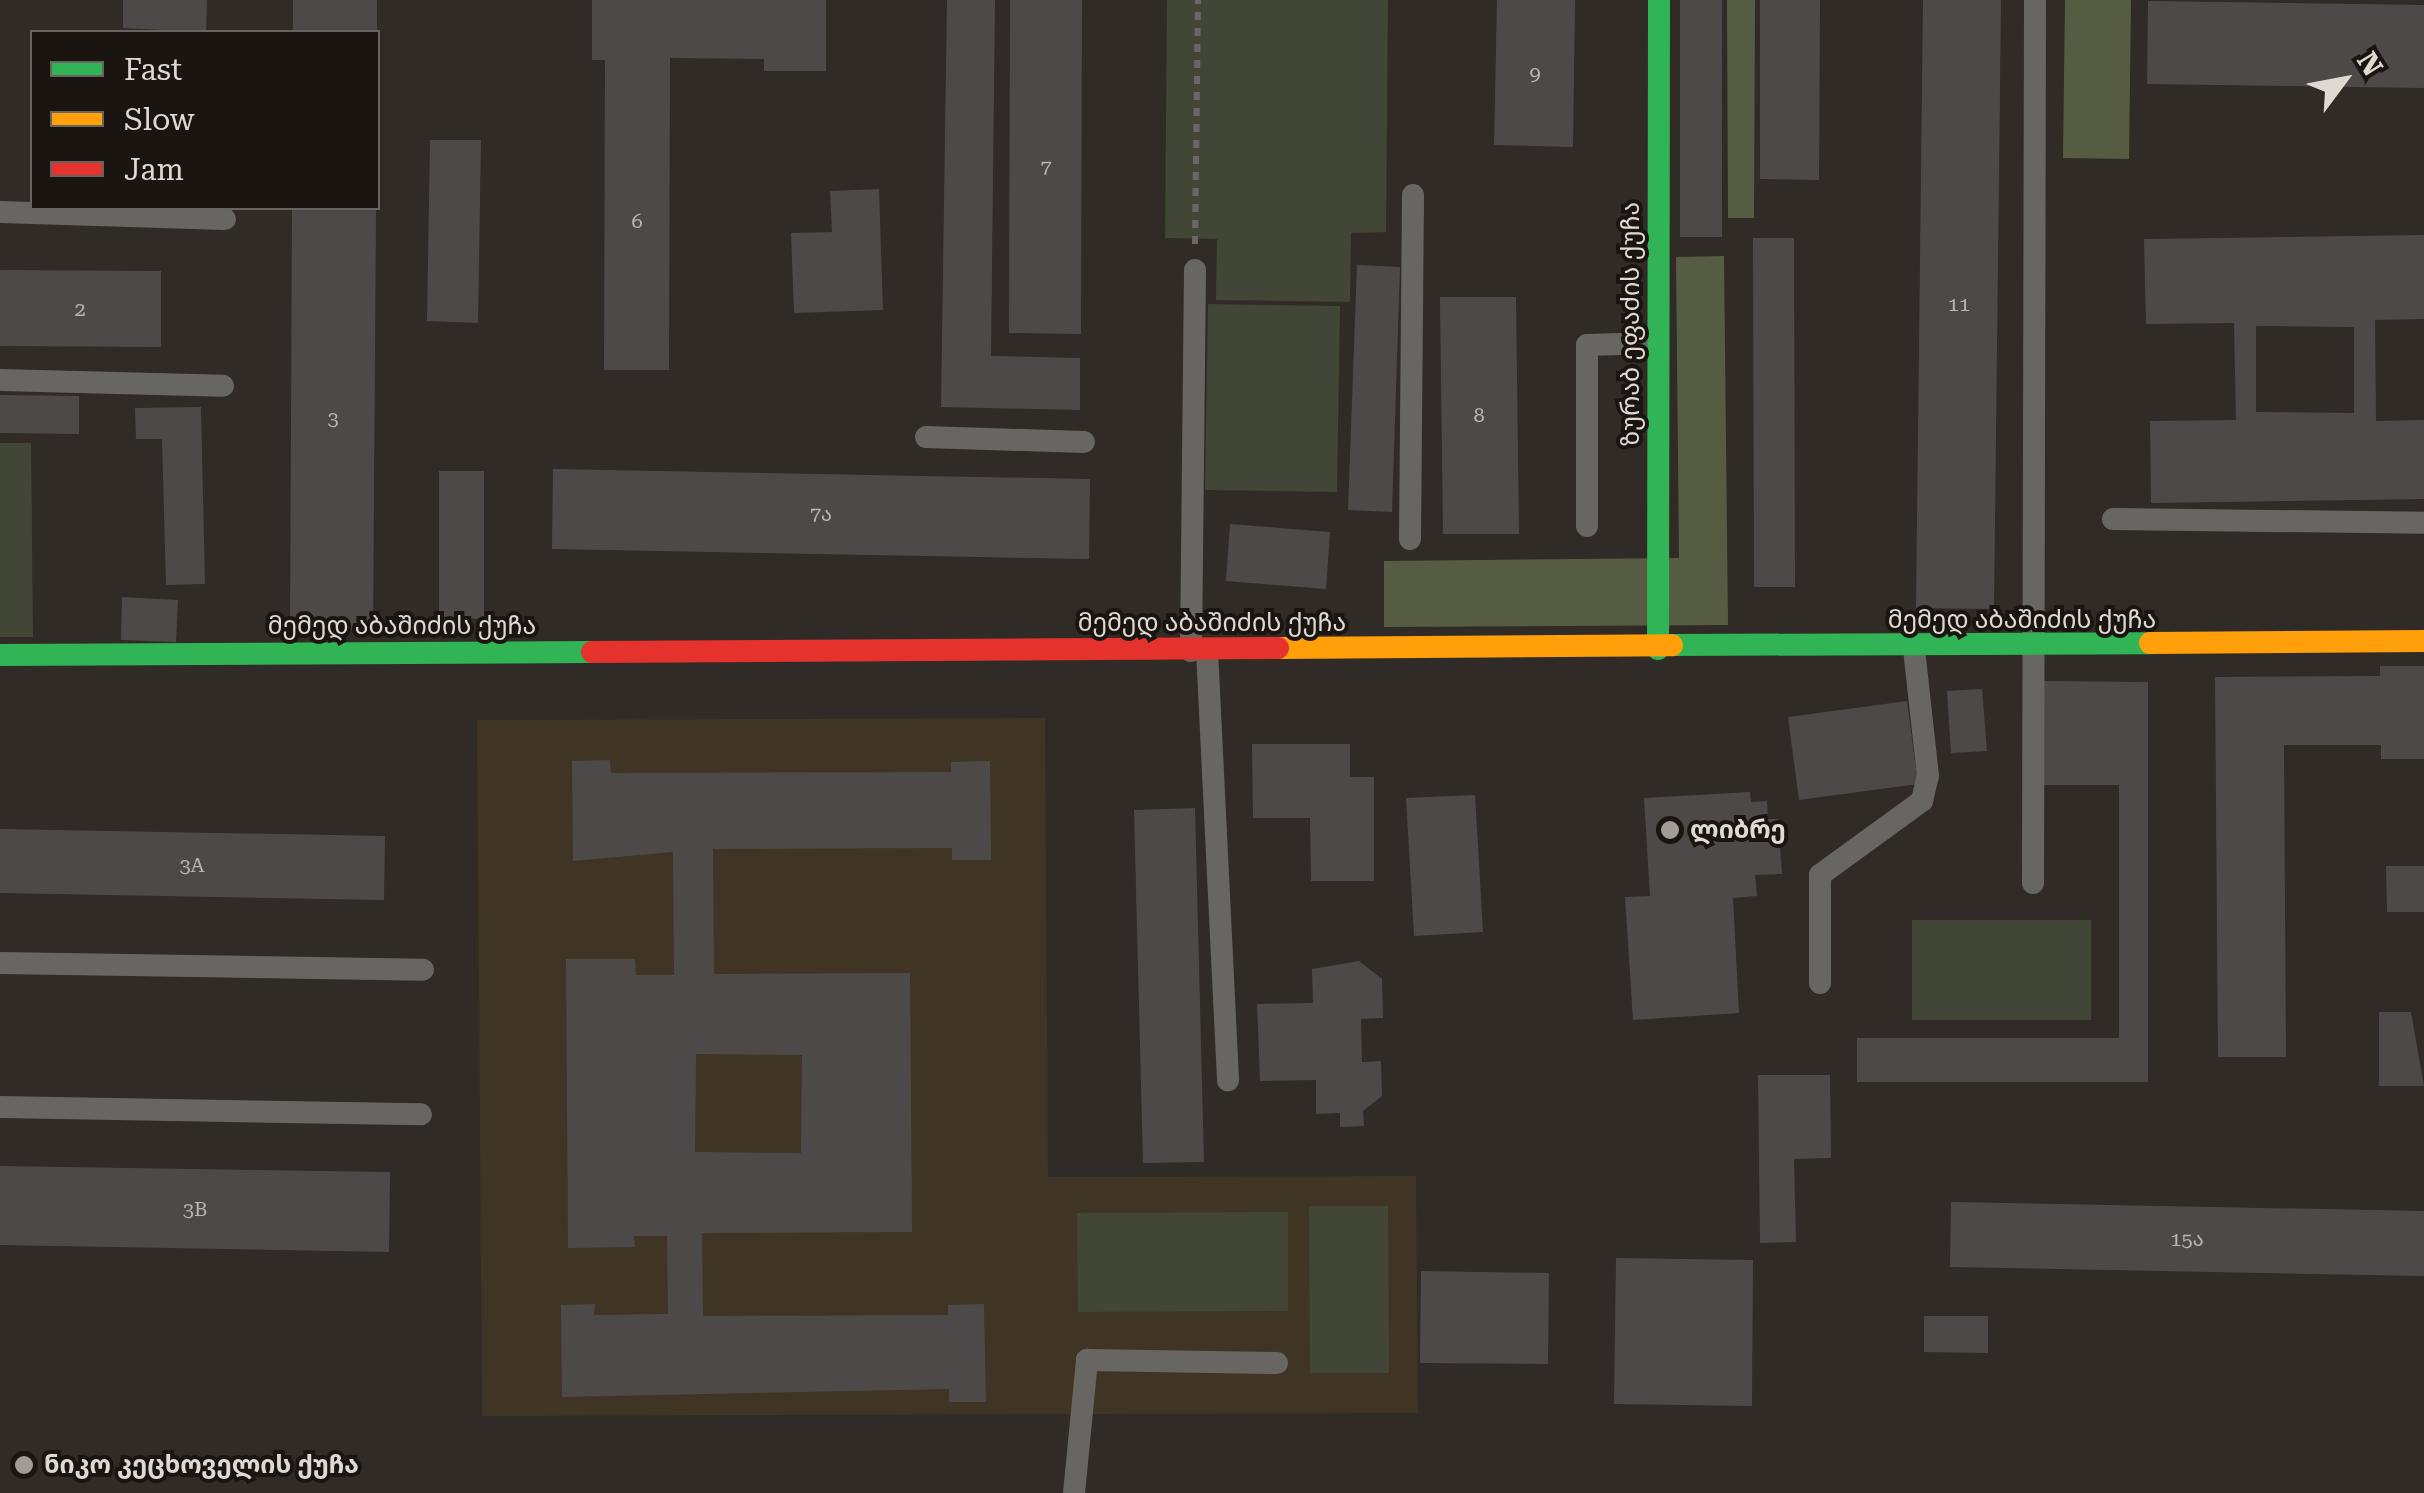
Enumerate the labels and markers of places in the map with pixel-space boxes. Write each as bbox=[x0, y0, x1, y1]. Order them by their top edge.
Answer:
place label: ლიბრე bbox=[1690, 815, 1786, 845]
marker: ლიბრე bbox=[1659, 819, 1681, 841]
place label: ნიკო კეცხოველის ქუჩა bbox=[44, 1450, 359, 1480]
marker: ნიკო კეცხოველის ქუჩა bbox=[13, 1454, 35, 1476]

